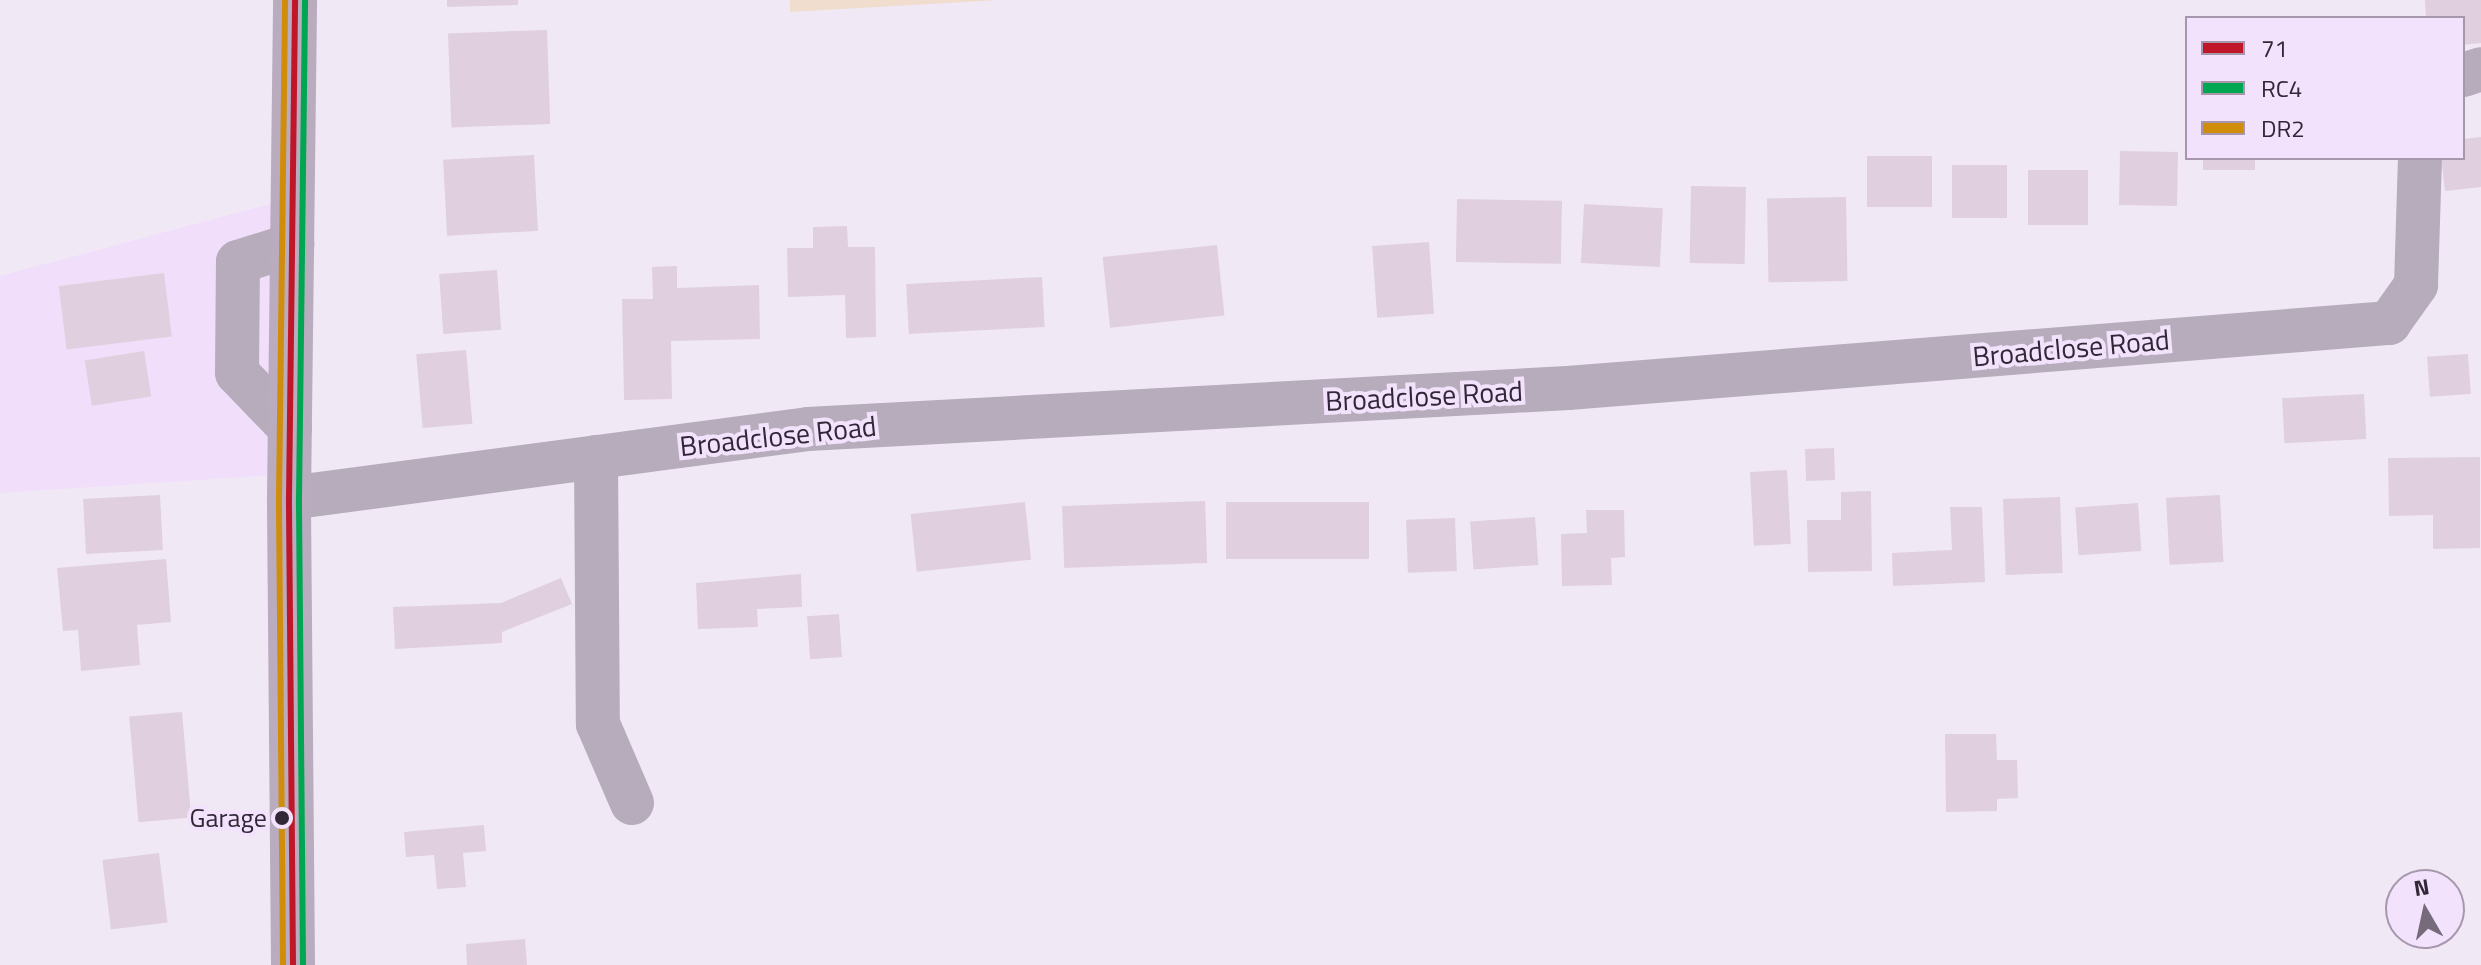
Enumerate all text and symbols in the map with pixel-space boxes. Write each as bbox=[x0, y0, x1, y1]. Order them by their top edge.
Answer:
legend bbox=[2185, 16, 2465, 160]
text: 71 bbox=[2261, 30, 2288, 66]
text: RC4 bbox=[2261, 70, 2302, 106]
text: DR2 bbox=[2261, 110, 2305, 146]
street label: Broadclose Road bbox=[1971, 323, 2171, 373]
street label: Broadclose Road bbox=[1324, 374, 1524, 418]
street label: Broadclose Road bbox=[678, 409, 878, 463]
place label: Garage bbox=[189, 802, 267, 834]
marker: Garage bbox=[274, 810, 290, 826]
north arrow bbox=[2385, 869, 2465, 949]
text: N bbox=[2411, 869, 2432, 905]

